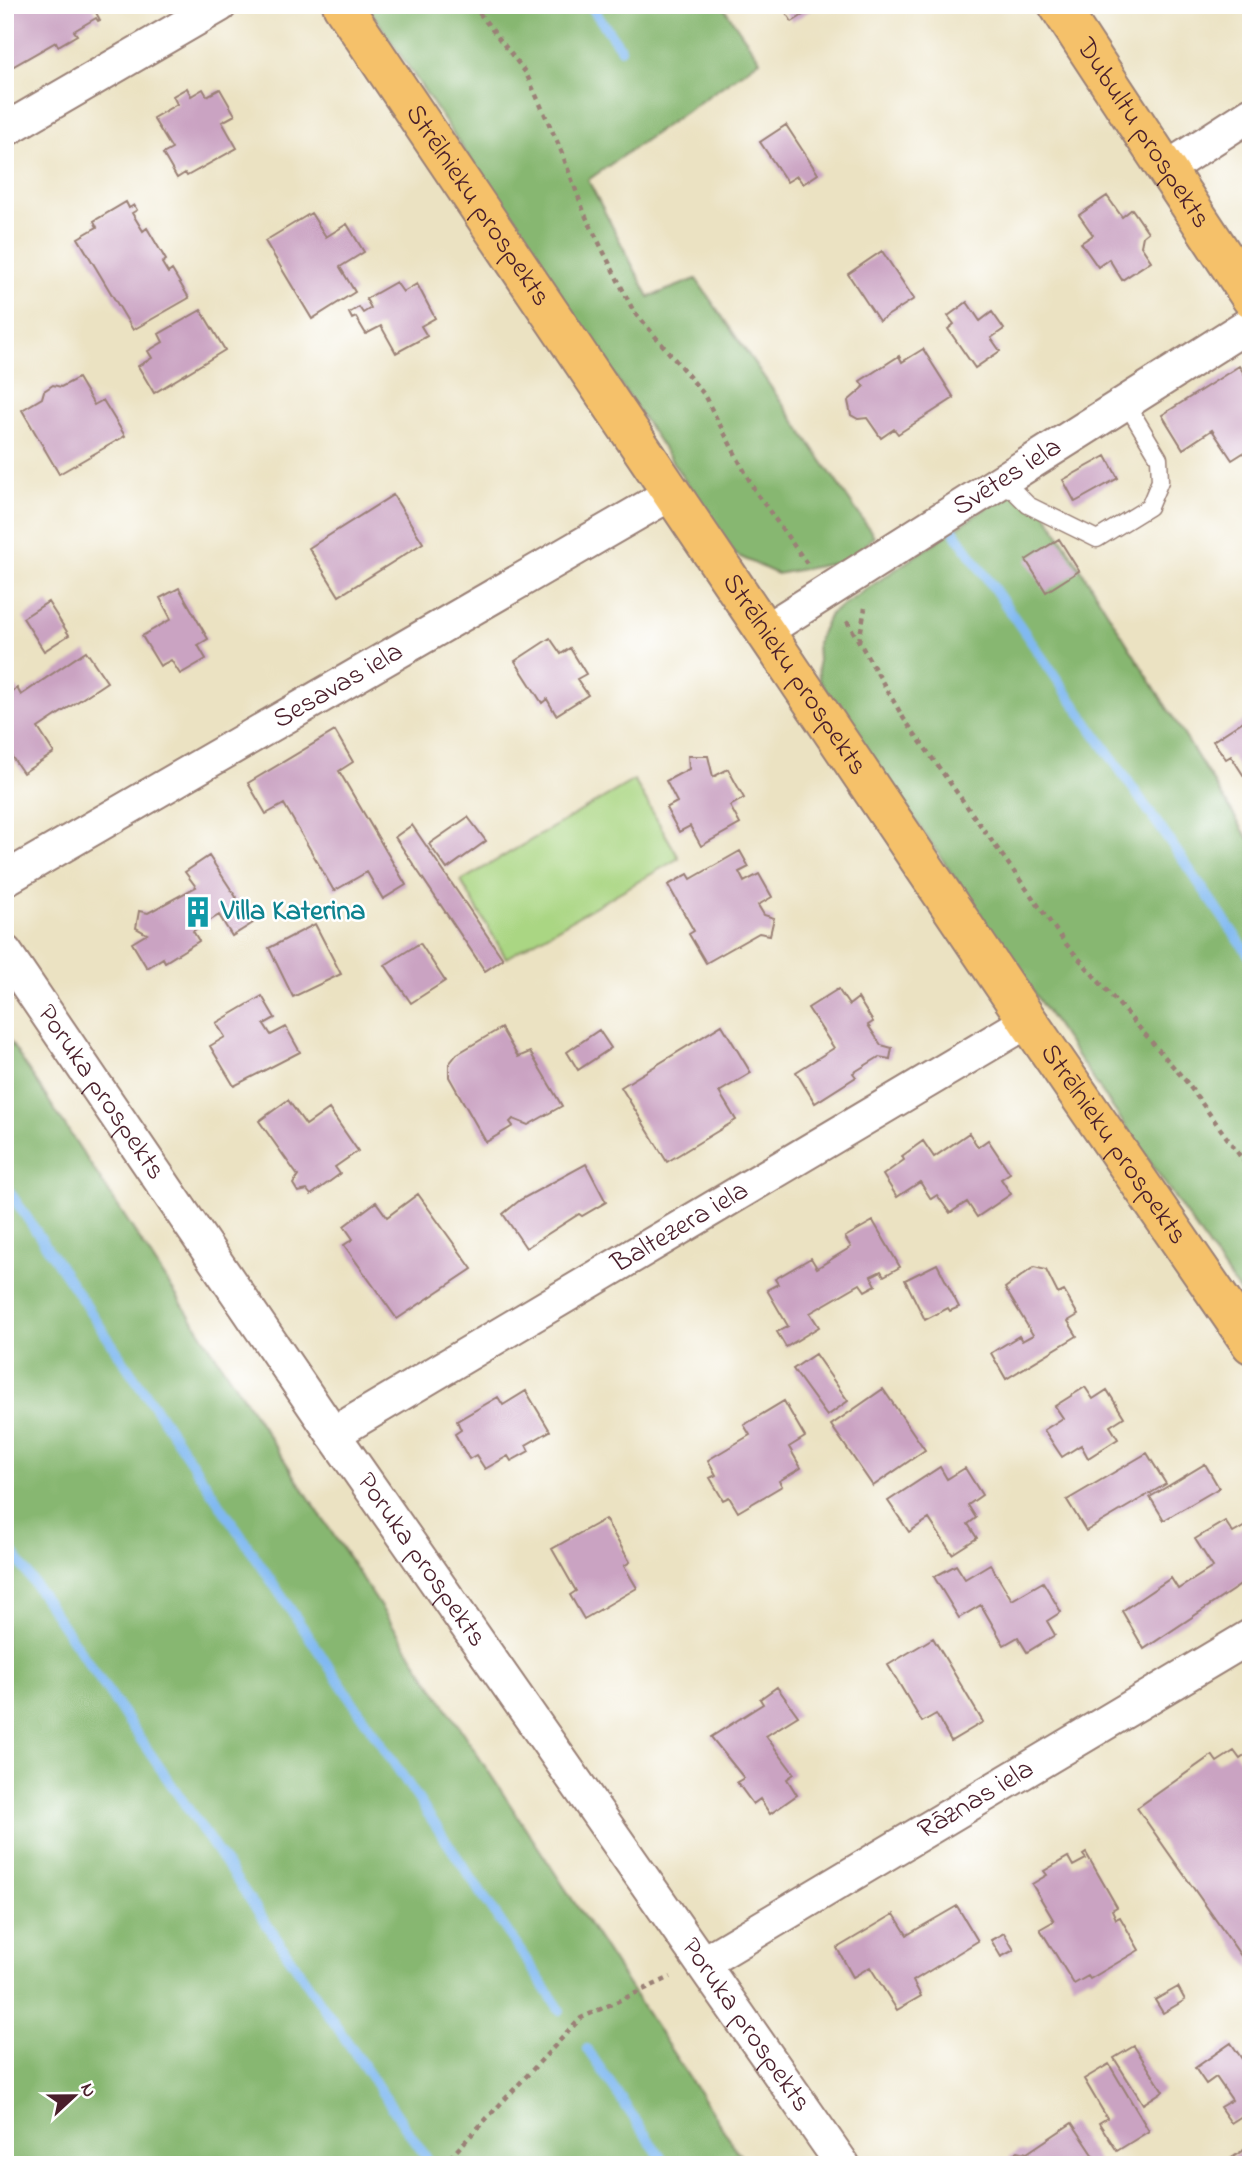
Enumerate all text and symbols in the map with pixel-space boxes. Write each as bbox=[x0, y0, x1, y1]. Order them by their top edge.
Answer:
street label: Dubultu prospekts bbox=[1064, 29, 1221, 237]
street label: Strēlnieku prospekts bbox=[394, 96, 561, 315]
street label: Svētes iela bbox=[945, 427, 1070, 527]
street label: Strēlnieku prospekts bbox=[711, 565, 877, 784]
street label: Sesavas iela bbox=[265, 632, 411, 740]
place label: Villa Katerina bbox=[220, 892, 365, 933]
building icon: Villa Katerina bbox=[181, 895, 215, 929]
street label: Poruka prospekts bbox=[26, 996, 175, 1189]
street label: Strēlnieku prospekts bbox=[1029, 1036, 1197, 1253]
street label: Baltezera iela bbox=[603, 1171, 757, 1285]
street label: Poruka prospekts bbox=[346, 1465, 496, 1656]
street label: Rāznas iela bbox=[910, 1749, 1042, 1851]
street label: Poruka prospekts bbox=[670, 1930, 821, 2121]
north arrow bbox=[38, 2062, 108, 2132]
text: N bbox=[73, 2080, 102, 2102]

